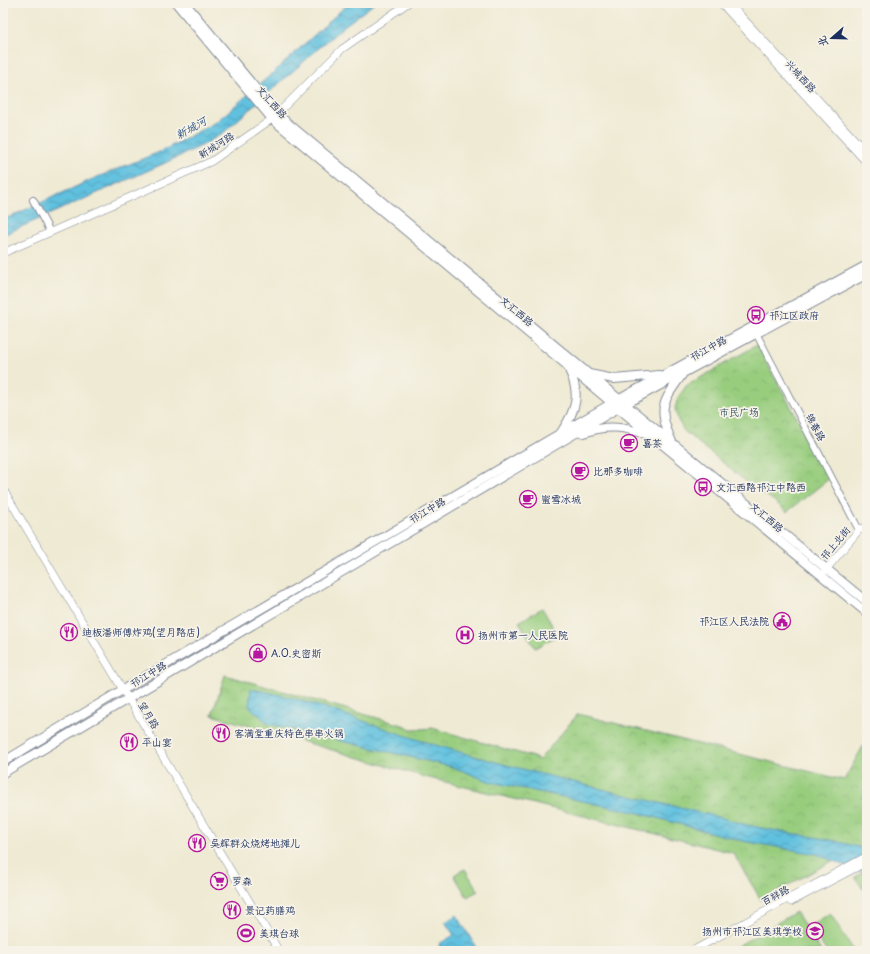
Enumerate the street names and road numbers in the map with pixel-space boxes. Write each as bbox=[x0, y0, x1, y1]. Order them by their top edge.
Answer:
street label: 兴城西路 bbox=[782, 56, 820, 96]
street label: 文汇西路 bbox=[253, 82, 291, 122]
street label: 新城河路 bbox=[195, 128, 237, 162]
street label: 文汇西路 bbox=[497, 292, 537, 329]
street label: 邗江中路 bbox=[687, 331, 729, 364]
street label: 锦春路 bbox=[803, 410, 830, 444]
street label: 邗江中路 bbox=[406, 493, 448, 526]
street label: 文汇西路 bbox=[747, 498, 787, 535]
street label: 邗上北街 bbox=[816, 523, 853, 563]
street label: 邗江中路 bbox=[127, 657, 169, 690]
street label: 望月路 bbox=[135, 698, 164, 731]
street label: 百祥路 bbox=[758, 881, 792, 908]

